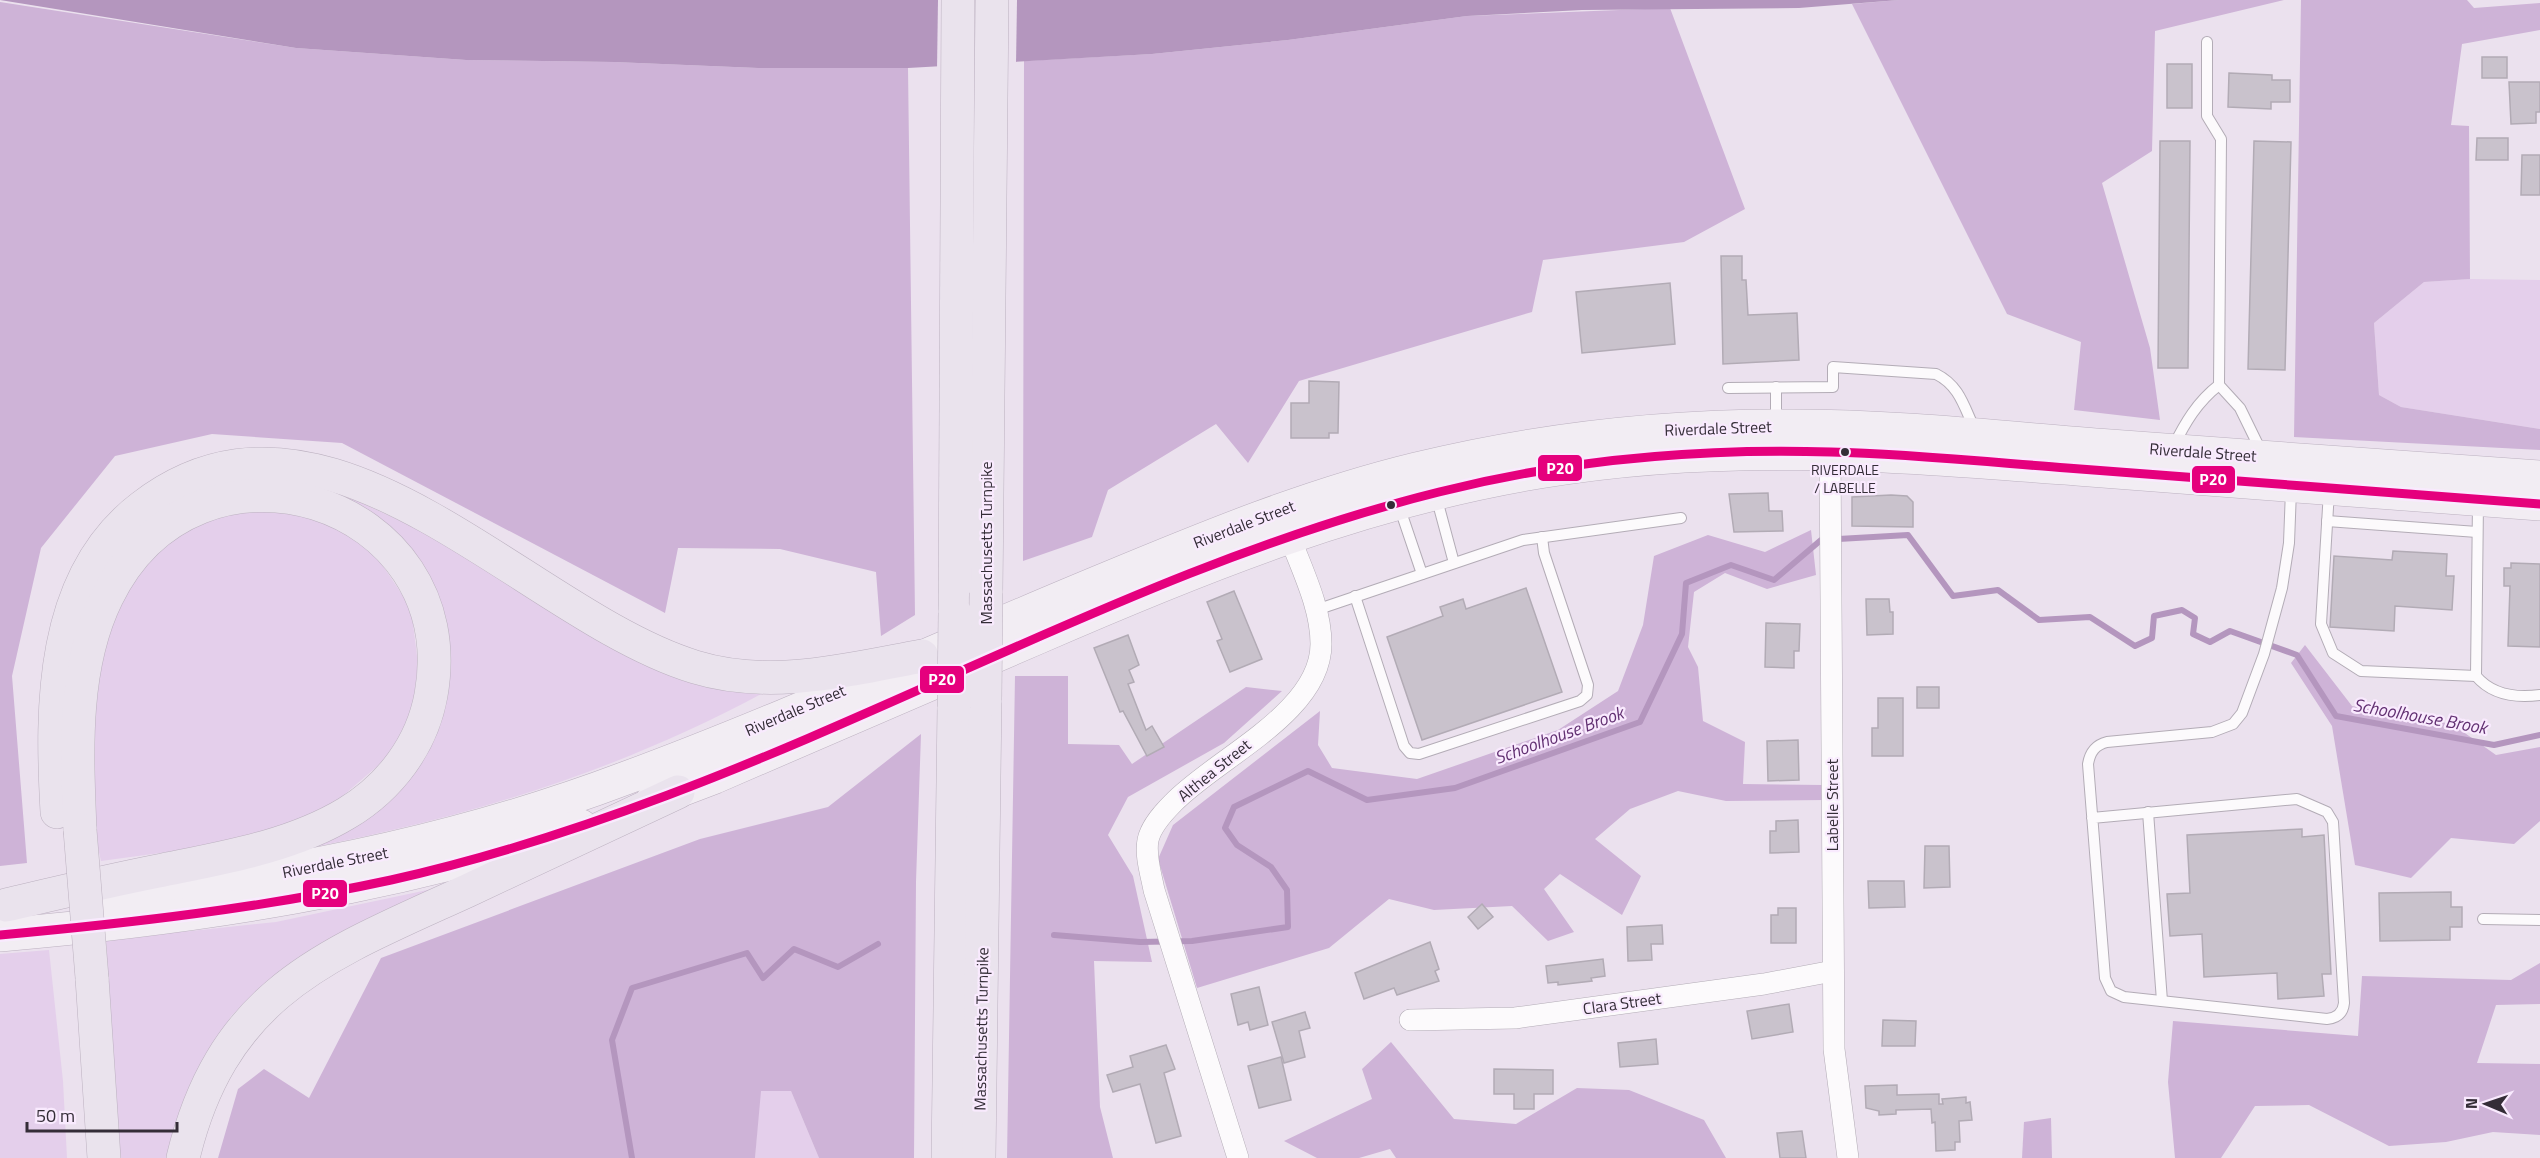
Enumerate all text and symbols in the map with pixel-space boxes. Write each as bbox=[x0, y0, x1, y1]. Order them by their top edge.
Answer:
street label: Riverdale Street bbox=[1664, 414, 1772, 442]
street label: Riverdale Street bbox=[2149, 436, 2258, 468]
marker: RIVERDALE / LABELLE bbox=[1839, 446, 1851, 458]
line badge: P20 bbox=[1537, 454, 1583, 482]
text: P20 bbox=[1546, 456, 1574, 480]
place label: RIVERDALE / LABELLE bbox=[1811, 459, 1879, 498]
street label: Massachusetts Turnpike bbox=[974, 461, 998, 625]
line badge: P20 bbox=[2191, 465, 2236, 494]
text: P20 bbox=[2199, 467, 2227, 491]
street label: Riverdale Street bbox=[1190, 493, 1299, 554]
unlabelled marker bbox=[1385, 499, 1397, 511]
line badge: P20 bbox=[919, 665, 965, 694]
text: P20 bbox=[928, 667, 956, 691]
street label: Riverdale Street bbox=[741, 678, 849, 742]
water label: Schoolhouse Brook bbox=[2351, 691, 2491, 741]
water label: Schoolhouse Brook bbox=[1491, 698, 1629, 771]
street label: Althea Street bbox=[1172, 733, 1256, 807]
street label: Labelle Street bbox=[1820, 758, 1844, 851]
street label: Riverdale Street bbox=[280, 840, 390, 884]
line badge: P20 bbox=[302, 879, 348, 908]
text: P20 bbox=[311, 881, 339, 905]
street label: Massachusetts Turnpike bbox=[968, 947, 994, 1111]
street label: Clara Street bbox=[1581, 986, 1663, 1020]
north arrow bbox=[2456, 1074, 2516, 1134]
scale bar bbox=[27, 1095, 177, 1133]
text: N bbox=[2459, 1098, 2483, 1109]
text: 50 m bbox=[36, 1102, 75, 1129]

